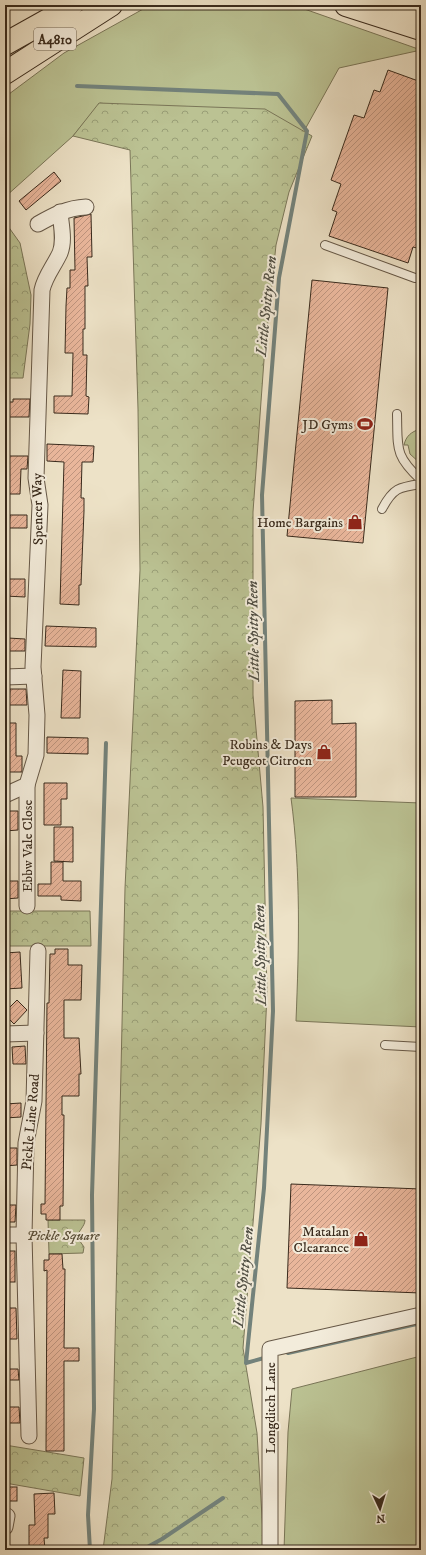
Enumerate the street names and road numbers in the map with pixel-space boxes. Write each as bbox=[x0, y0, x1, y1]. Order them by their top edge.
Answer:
road number: A4810 bbox=[34, 28, 76, 50]
street label: Spencer Way bbox=[28, 472, 48, 545]
street label: Ebbw Vale Close bbox=[19, 800, 37, 892]
street label: Pickle Line Road bbox=[18, 1073, 44, 1171]
street label: Longditch Lane bbox=[262, 1362, 280, 1454]

